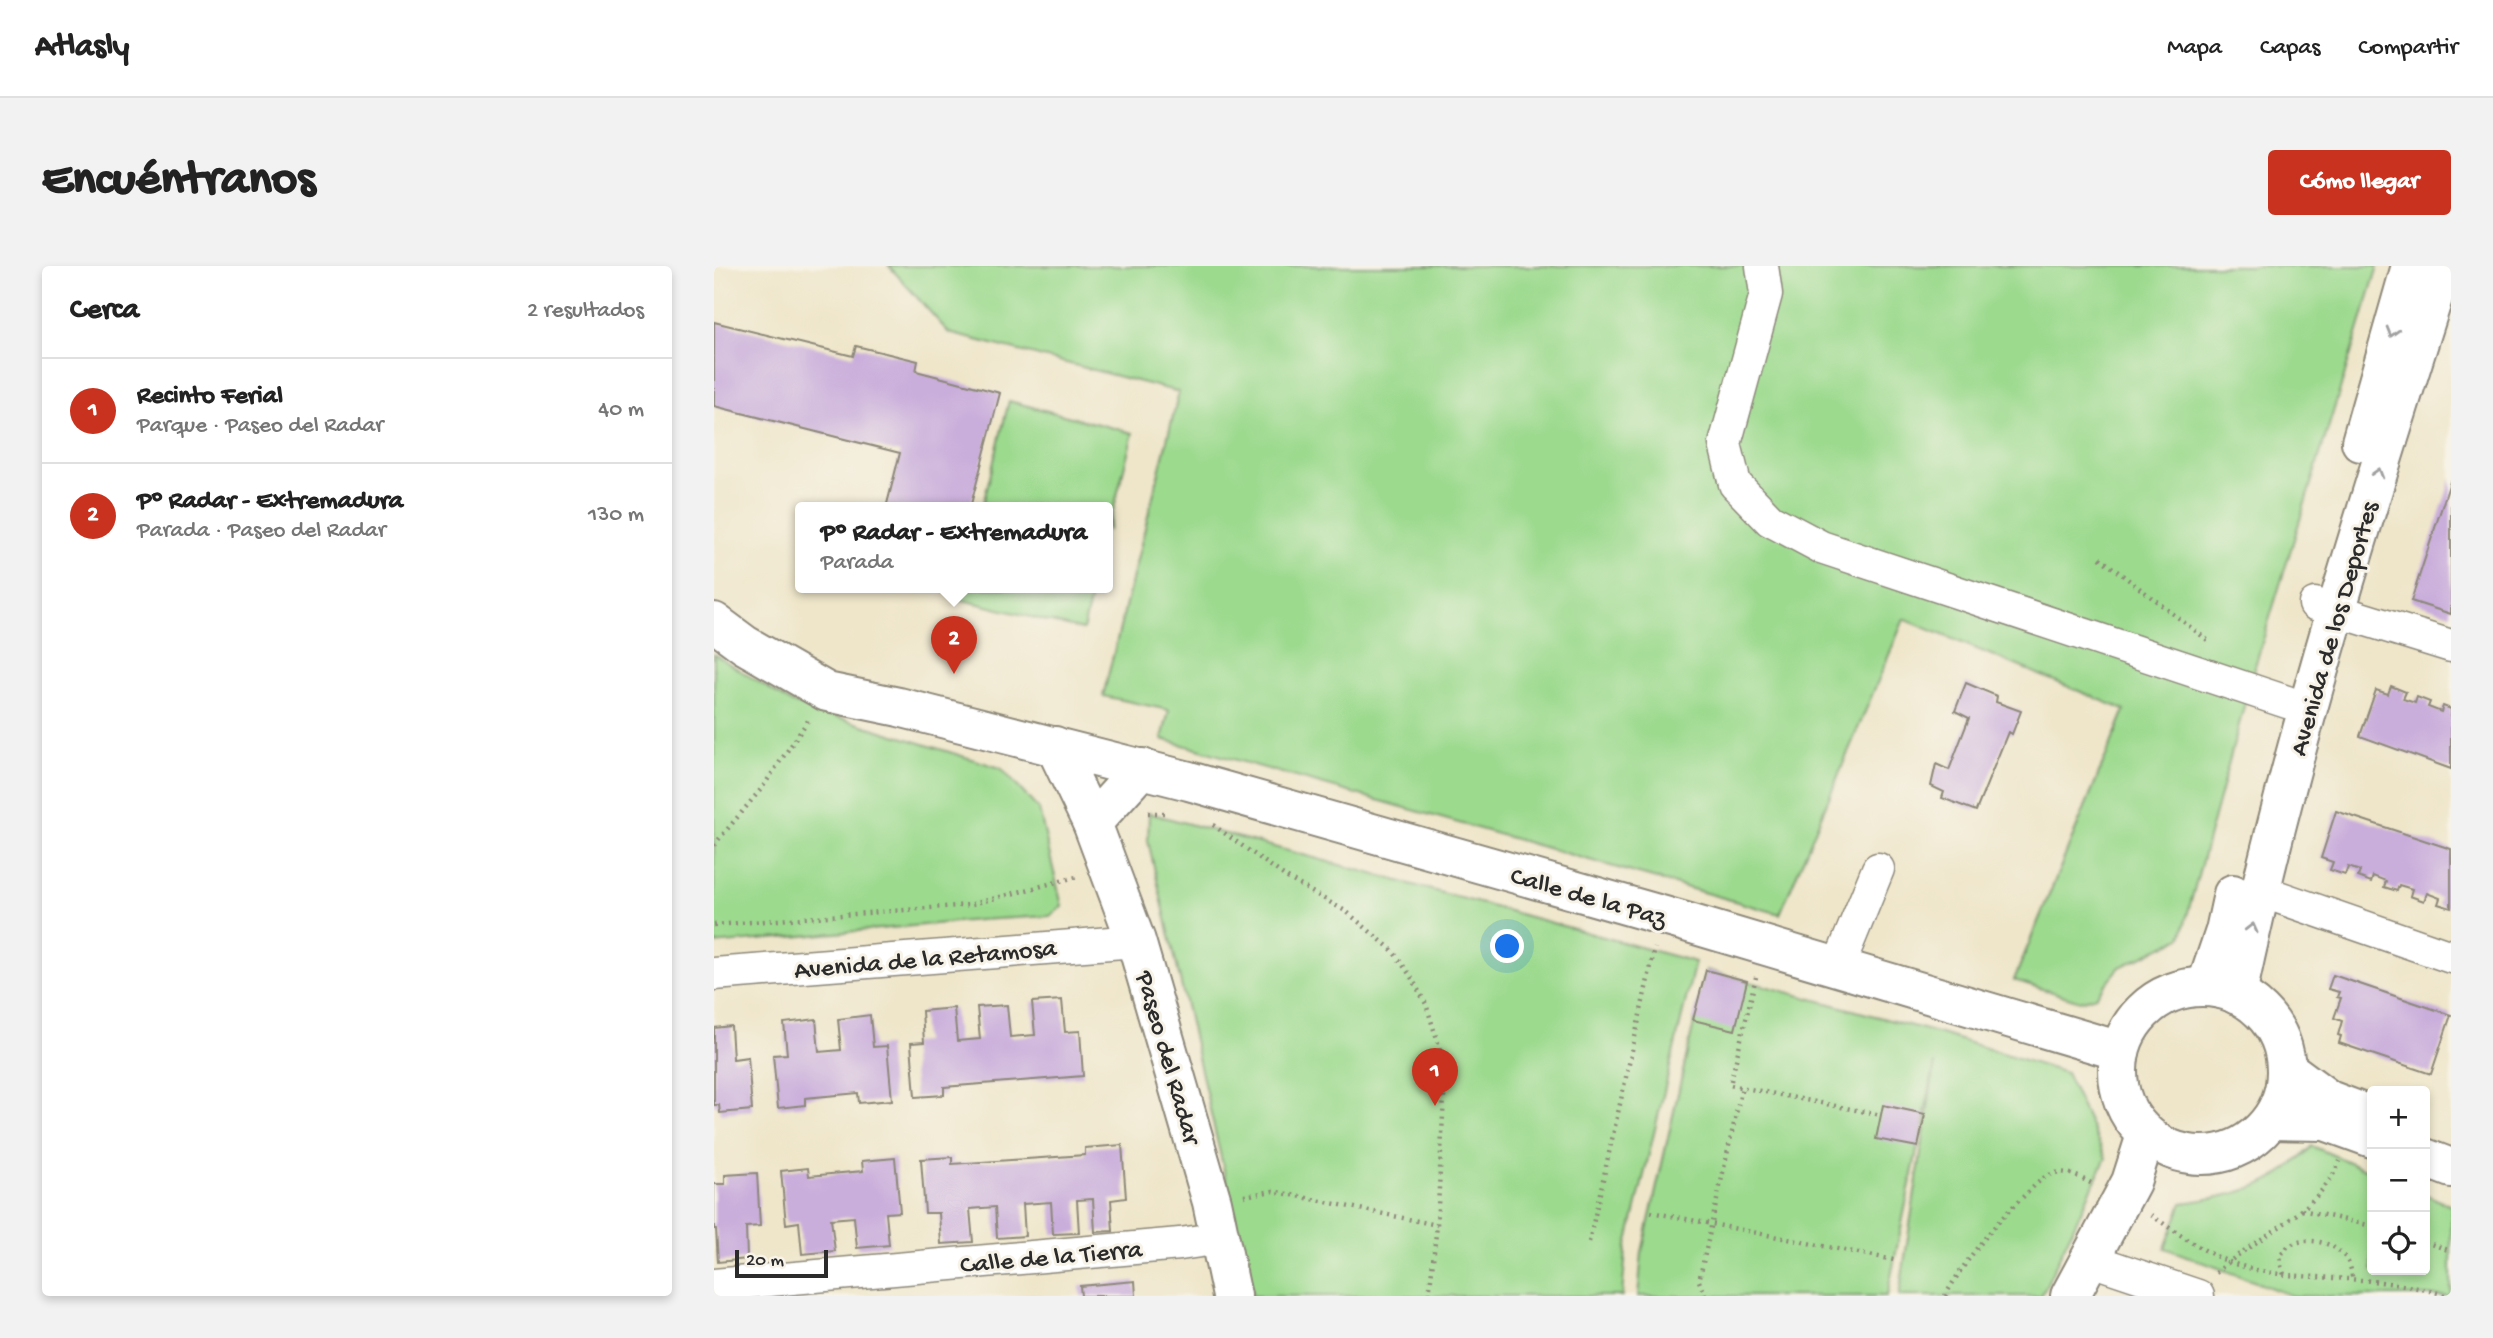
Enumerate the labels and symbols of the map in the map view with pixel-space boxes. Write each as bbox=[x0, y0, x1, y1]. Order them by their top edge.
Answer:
one-way arrow bbox=[2386, 325, 2401, 337]
one-way arrow bbox=[2370, 467, 2384, 480]
street label: Avenida de los Deportes bbox=[2285, 497, 2388, 760]
pin: 2 bbox=[931, 616, 977, 674]
street label: Calle de la Paz bbox=[1506, 862, 1671, 937]
one-way arrow bbox=[2244, 922, 2258, 934]
your location bbox=[1490, 929, 1524, 963]
street label: Avenida de la Retamosa bbox=[793, 934, 1059, 988]
street label: Paseo del Radar bbox=[1126, 967, 1206, 1151]
pin: 1 bbox=[1412, 1048, 1458, 1106]
street label: Calle de la Tierra bbox=[959, 1236, 1145, 1283]
scale bar bbox=[735, 1247, 828, 1279]

